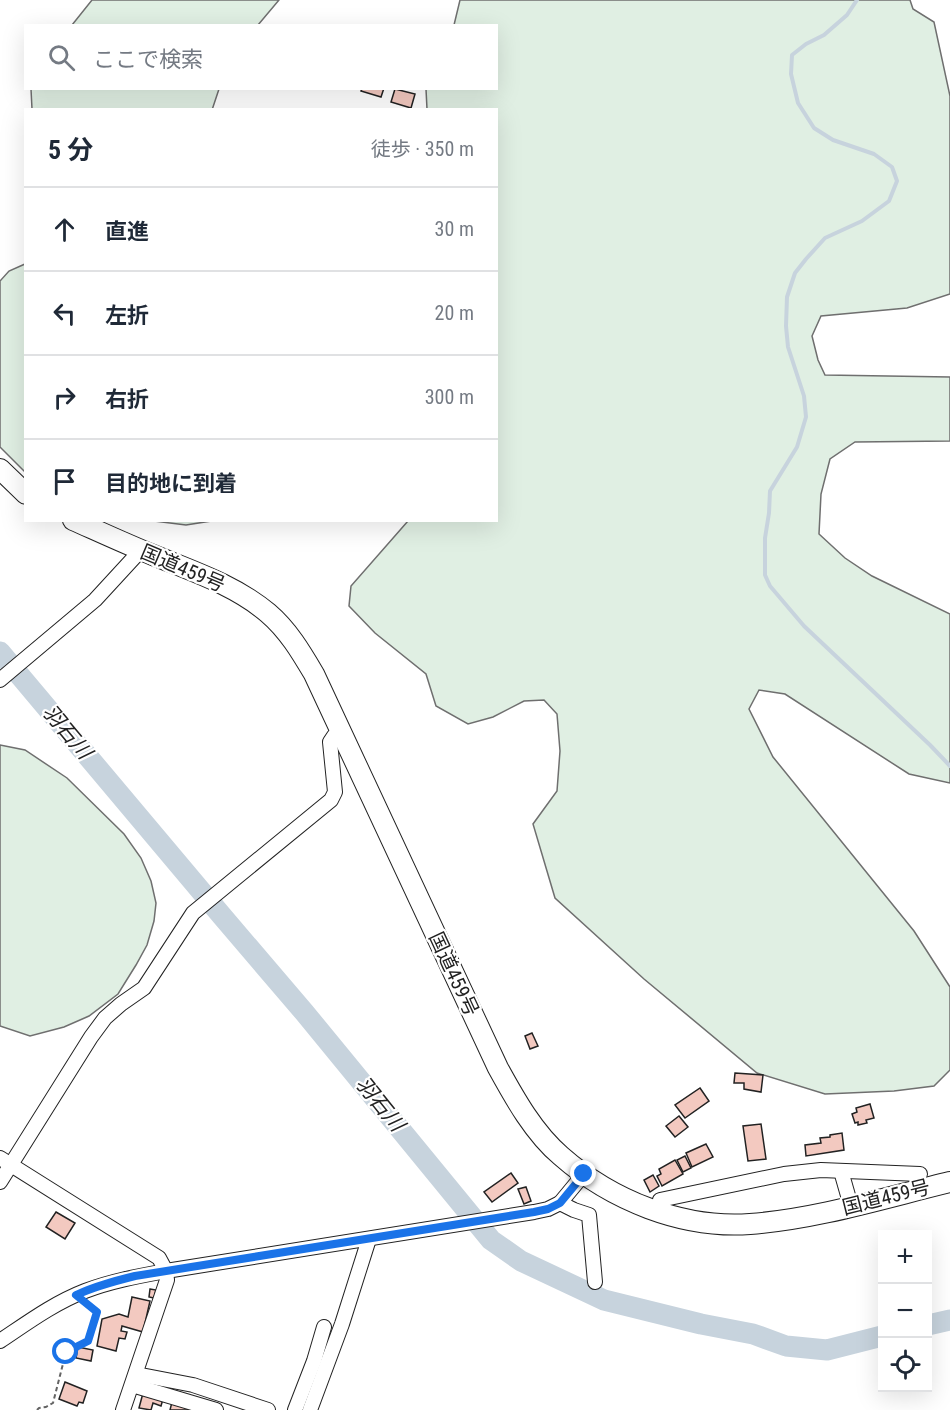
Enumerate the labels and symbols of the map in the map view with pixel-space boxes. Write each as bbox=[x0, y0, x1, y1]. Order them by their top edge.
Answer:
street label: 国道459号 bbox=[137, 539, 229, 597]
water label: 羽石川 bbox=[38, 700, 98, 765]
street label: 国道459号 bbox=[424, 928, 484, 1020]
water label: 羽石川 bbox=[351, 1072, 410, 1138]
route end bbox=[570, 1160, 596, 1186]
street label: 国道459号 bbox=[840, 1175, 932, 1219]
route start bbox=[52, 1338, 78, 1364]

